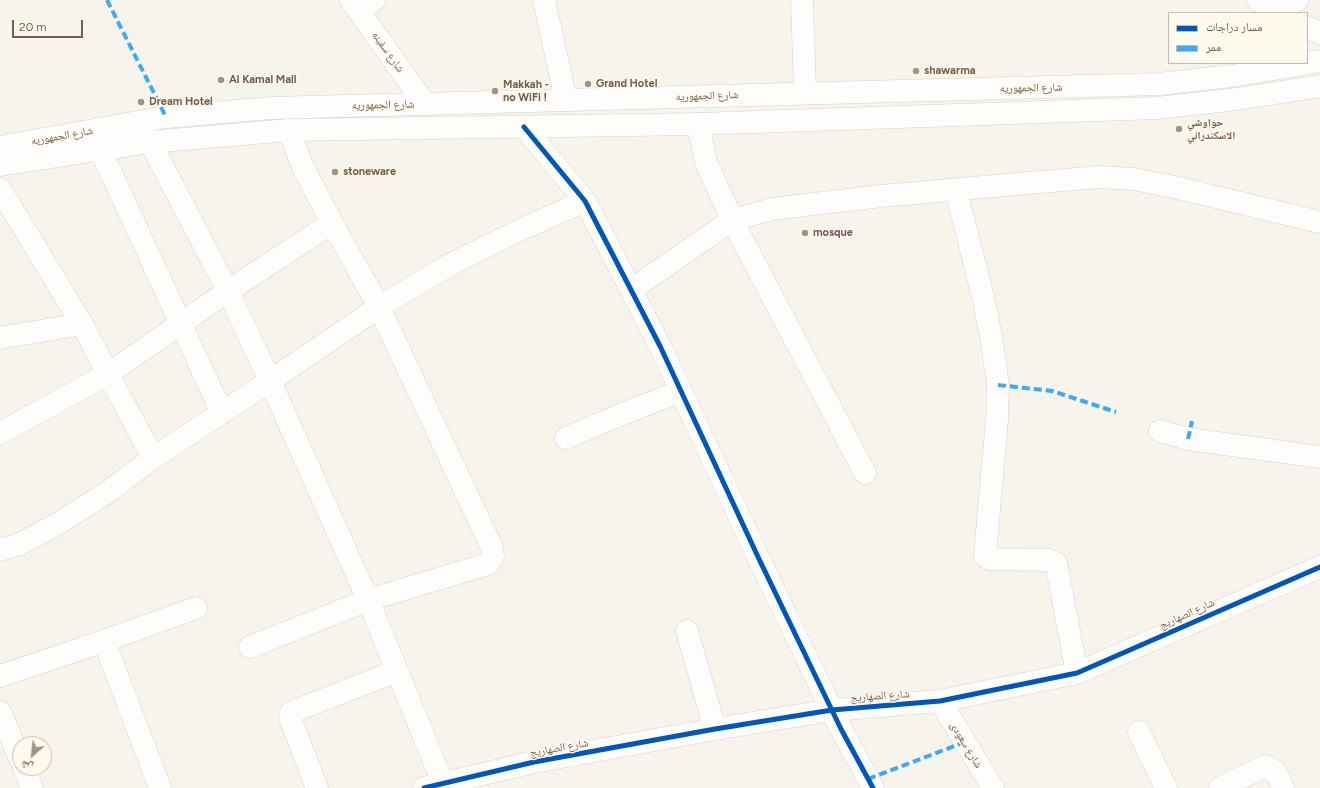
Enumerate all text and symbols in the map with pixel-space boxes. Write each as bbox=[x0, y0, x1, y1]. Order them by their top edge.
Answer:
scale bar bbox=[14, 12, 85, 38]
legend bbox=[1168, 12, 1308, 64]
text: 20 m bbox=[19, 20, 47, 34]
text: مسار دراجات bbox=[1206, 20, 1262, 34]
street label: شارع سفينه bbox=[369, 29, 407, 75]
text: ممر bbox=[1206, 40, 1221, 54]
place label: shawarma bbox=[924, 64, 976, 78]
marker: shawarma bbox=[911, 66, 921, 76]
place label: Al Kamal Mall bbox=[229, 73, 297, 87]
marker: Al Kamal Mall bbox=[216, 75, 226, 85]
place label: Grand Hotel bbox=[596, 77, 657, 91]
place label: Makkah - no WiFi ! bbox=[503, 78, 549, 104]
marker: Grand Hotel bbox=[583, 79, 593, 89]
street label: شارع الجمهوريه bbox=[1000, 81, 1062, 95]
marker: Makkah - no WiFi ! bbox=[490, 86, 500, 96]
street label: شارع الجمهوريه bbox=[675, 88, 739, 104]
place label: Dream Hotel bbox=[149, 95, 213, 109]
marker: Dream Hotel bbox=[136, 97, 146, 107]
street label: شارع الجمهوريه bbox=[352, 98, 414, 112]
place label: حواوشي الاسكندراني bbox=[1187, 116, 1235, 142]
street label: شارع الجمهوريه bbox=[30, 124, 94, 148]
marker: حواوشي الاسكندراني bbox=[1174, 124, 1184, 134]
place label: stoneware bbox=[343, 165, 396, 179]
marker: stoneware bbox=[330, 167, 340, 177]
place label: mosque bbox=[813, 226, 853, 240]
marker: mosque bbox=[800, 228, 810, 238]
street label: شارع الصهاريج bbox=[1157, 596, 1217, 632]
street label: شارع الصهاريج bbox=[850, 687, 910, 705]
street label: شارع سعودى bbox=[947, 719, 985, 771]
north arrow bbox=[12, 736, 52, 776]
street label: شارع الصهاريج bbox=[529, 736, 589, 760]
text: ش bbox=[19, 758, 35, 775]

